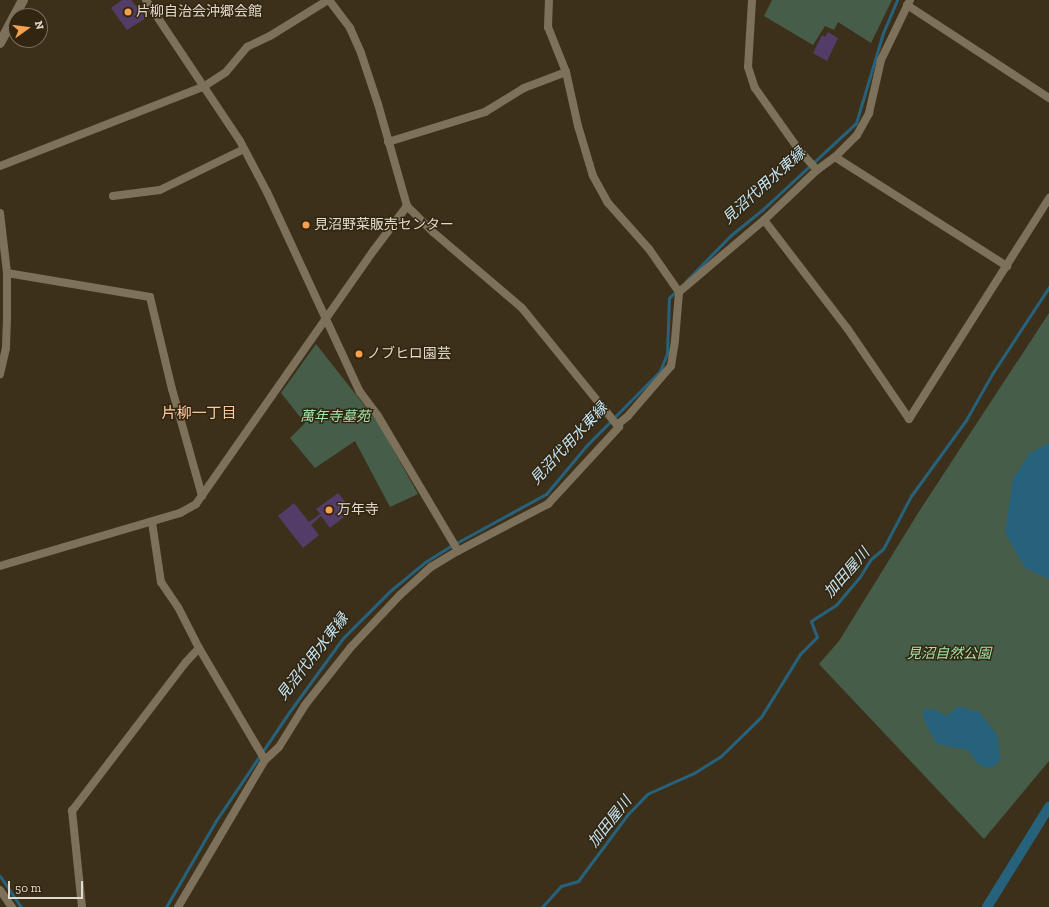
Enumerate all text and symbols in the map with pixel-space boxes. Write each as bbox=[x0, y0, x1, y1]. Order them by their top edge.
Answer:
place label: 片柳自治会沖郷会館 bbox=[136, 4, 262, 20]
marker: 片柳自治会沖郷会館 bbox=[123, 7, 133, 17]
north arrow bbox=[8, 8, 48, 48]
text: N bbox=[32, 20, 46, 31]
water label: 見沼代用水東縁 bbox=[719, 144, 809, 228]
place label: 見沼野菜販売センター bbox=[314, 217, 454, 233]
marker: 見沼野菜販売センター bbox=[301, 220, 311, 230]
place label: ノブヒロ園芸 bbox=[367, 346, 451, 362]
marker: ノブヒロ園芸 bbox=[354, 349, 364, 359]
water label: 見沼代用水東縁 bbox=[527, 399, 611, 489]
district label: 片柳一丁目 bbox=[162, 405, 236, 423]
park label: 萬年寺墓苑 bbox=[300, 409, 370, 425]
place label: 万年寺 bbox=[337, 502, 379, 518]
marker: 万年寺 bbox=[324, 505, 334, 515]
water label: 加田屋川 bbox=[821, 544, 873, 602]
water label: 見沼代用水東縁 bbox=[274, 610, 352, 704]
park label: 見沼自然公園 bbox=[907, 646, 991, 662]
water label: 加田屋川 bbox=[584, 793, 636, 851]
scale bar bbox=[10, 873, 85, 899]
text: 50 m bbox=[15, 881, 41, 895]

